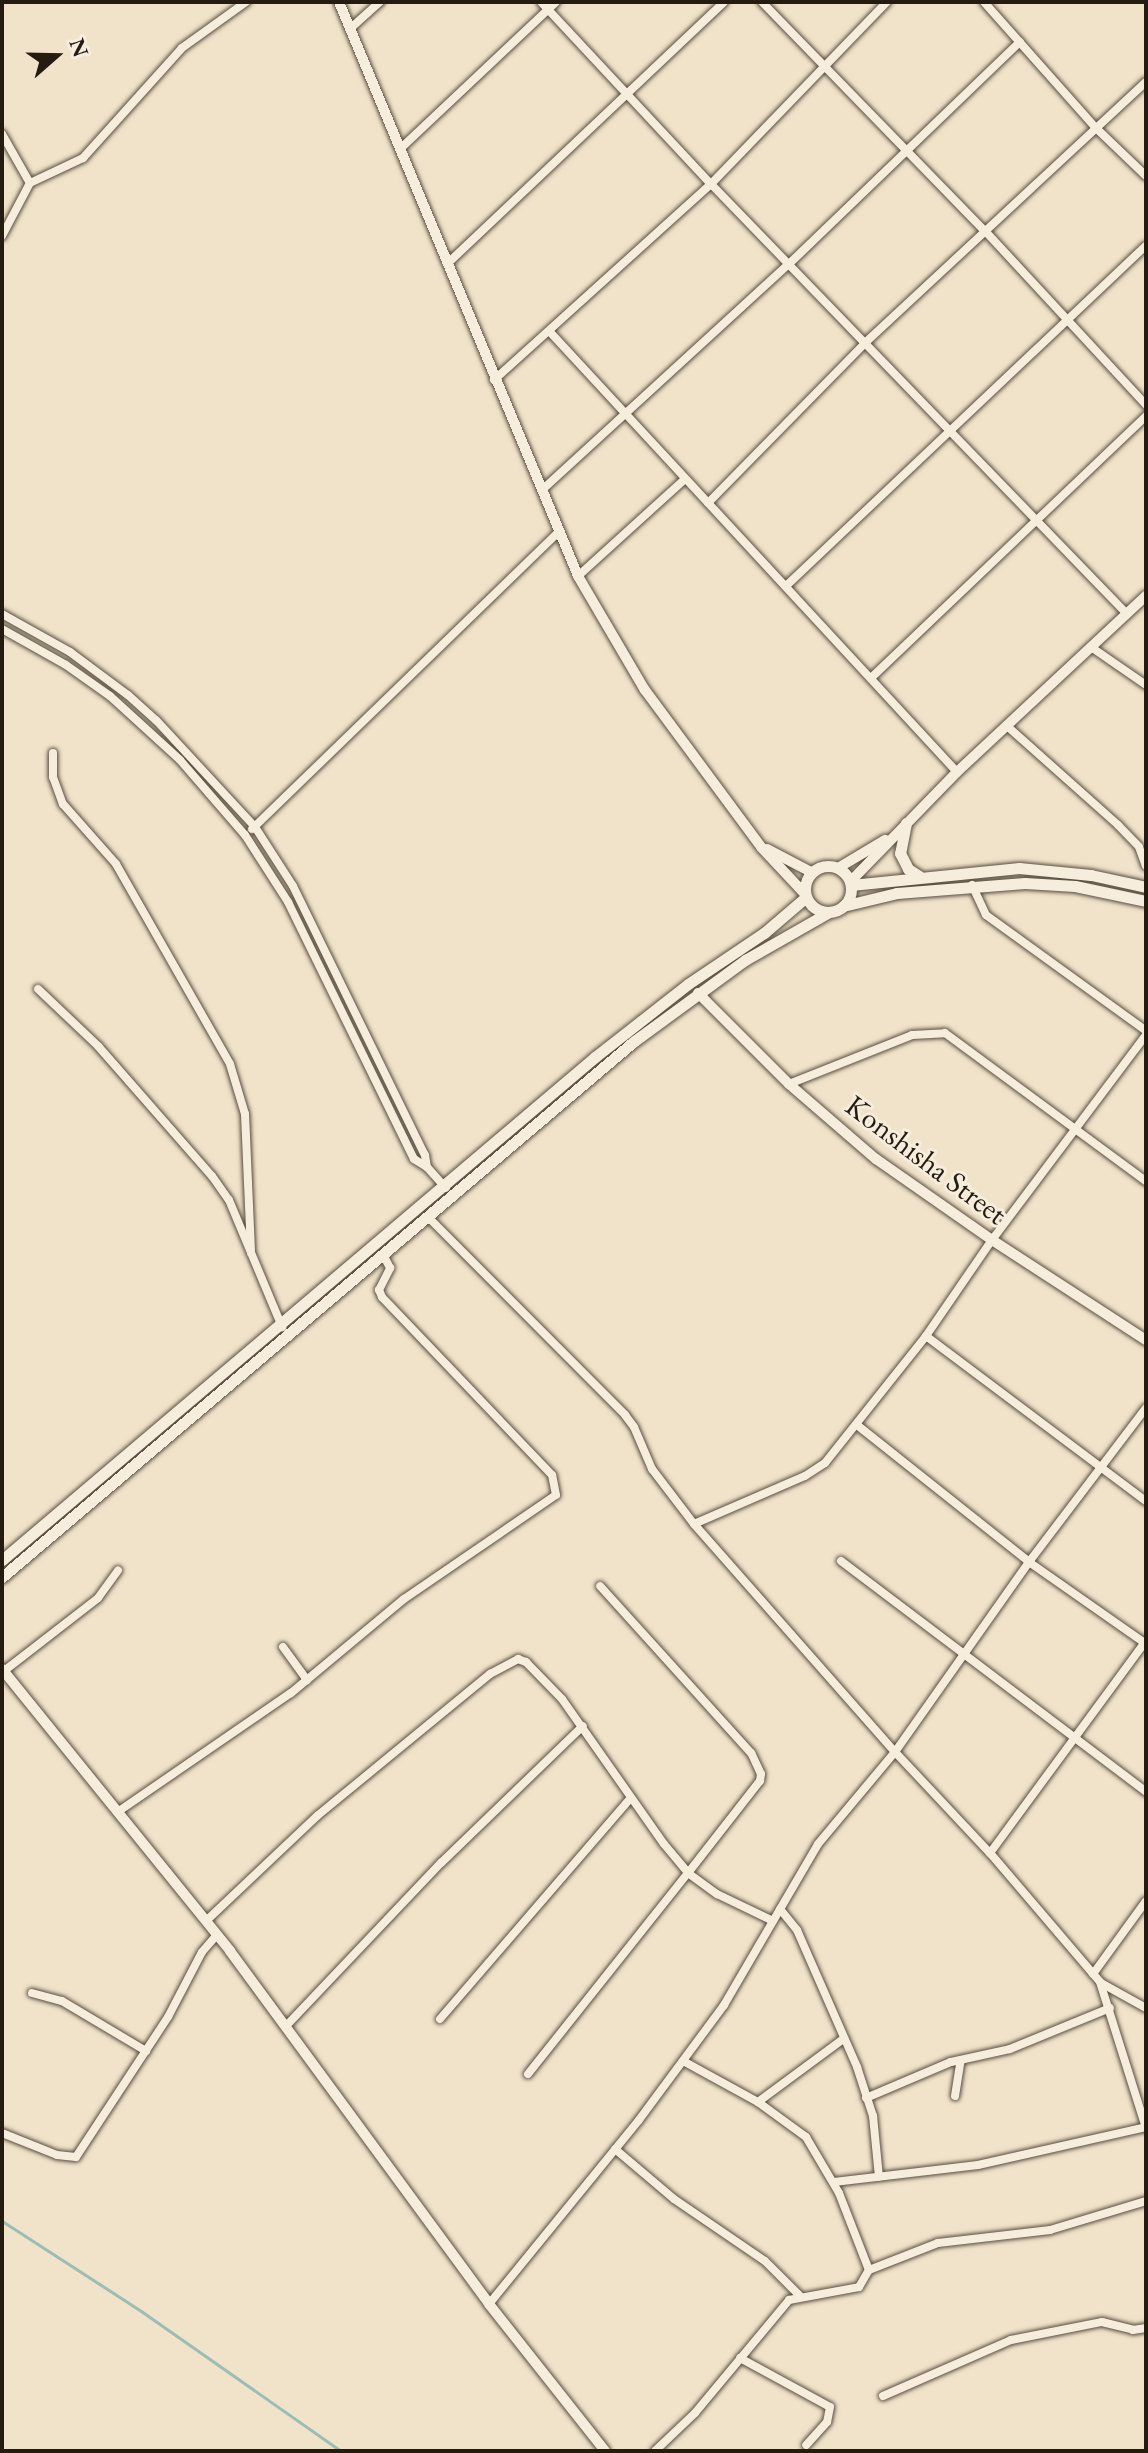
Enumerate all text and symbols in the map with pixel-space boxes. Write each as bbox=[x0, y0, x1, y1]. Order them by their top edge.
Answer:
north arrow bbox=[16, 16, 96, 96]
text: N bbox=[62, 34, 96, 61]
street label: Konshisha Street bbox=[838, 1088, 1014, 1232]

